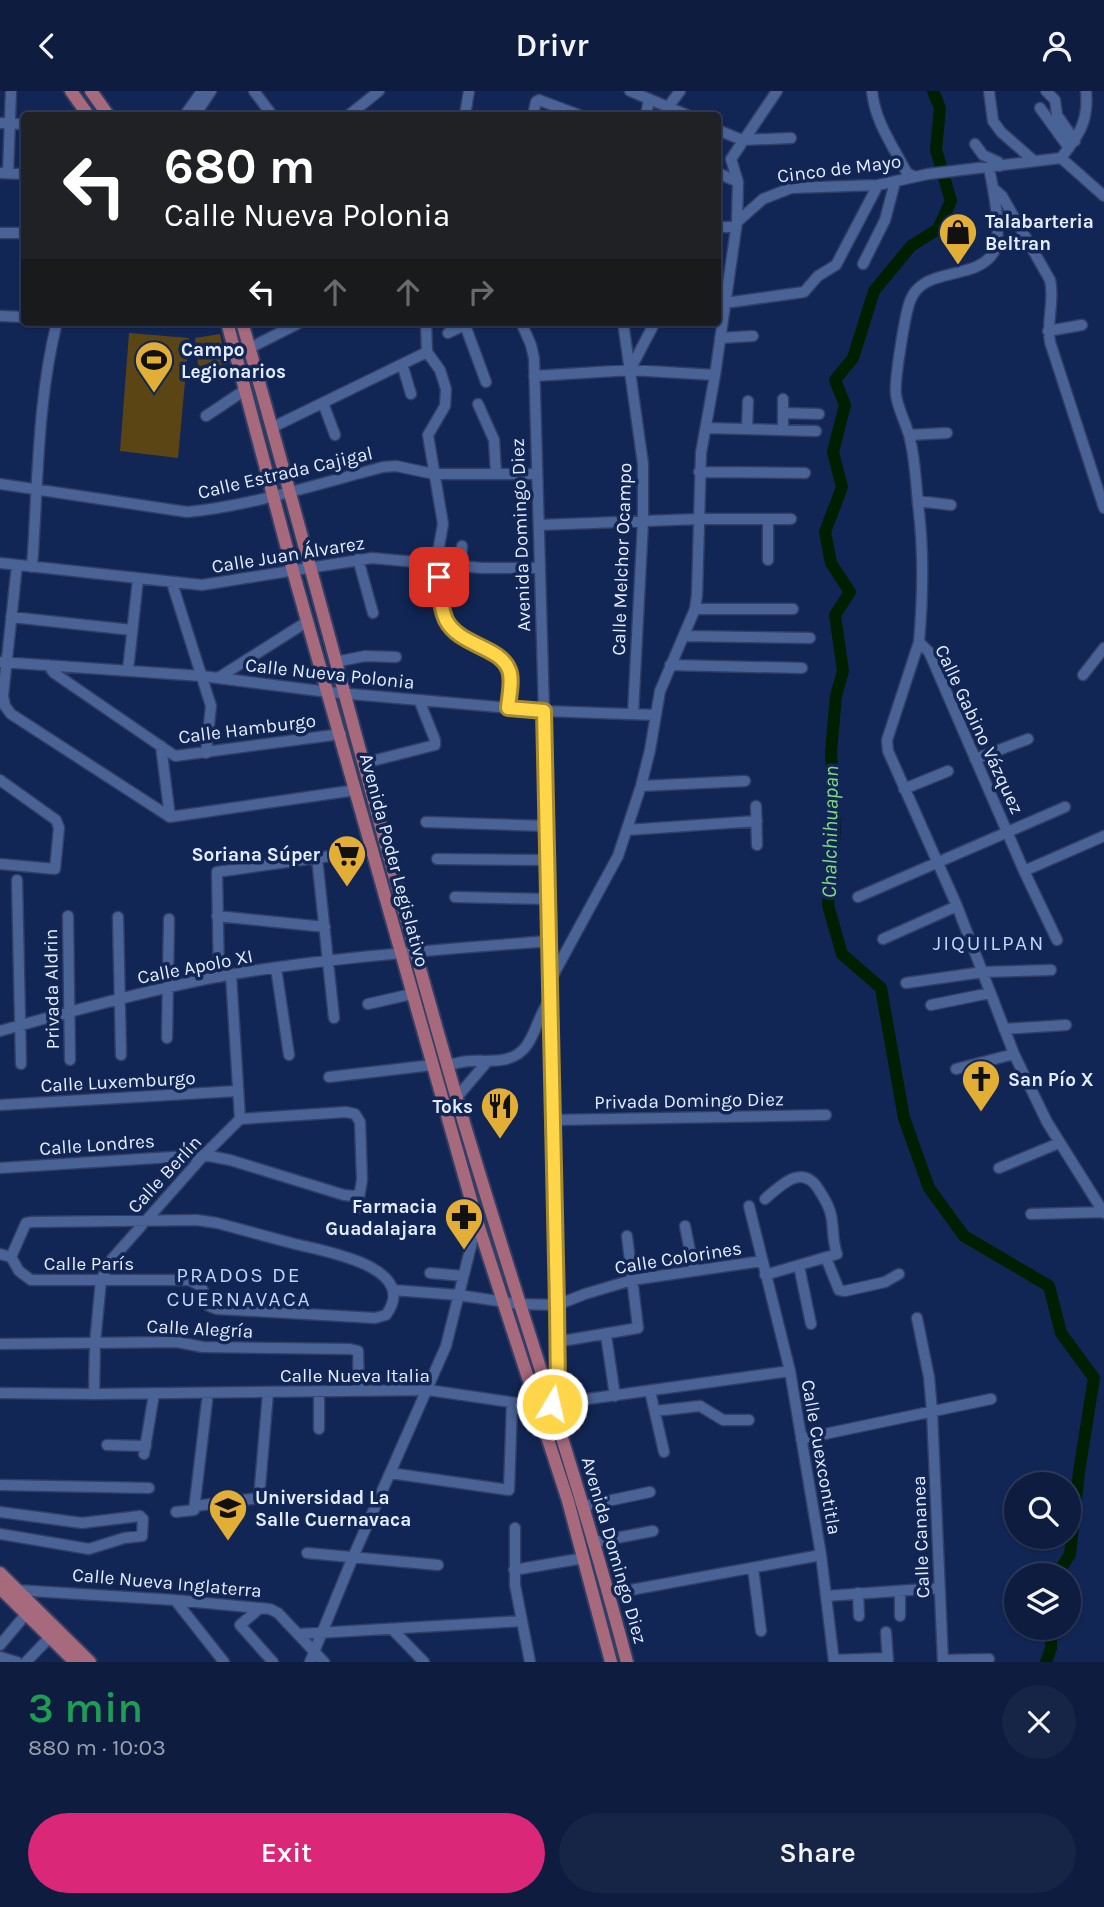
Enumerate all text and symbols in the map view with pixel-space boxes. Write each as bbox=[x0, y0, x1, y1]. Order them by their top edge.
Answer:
icon: back bbox=[28, 27, 66, 65]
text: Drivr bbox=[515, 27, 589, 64]
icon: person bbox=[1038, 27, 1076, 65]
text: 680 m bbox=[164, 138, 315, 195]
icon: left bbox=[49, 140, 140, 231]
street label: Cinco de Mayo bbox=[776, 150, 902, 188]
text: Calle Nueva Polonia bbox=[164, 197, 450, 234]
shop icon: Talabarteria Beltran bbox=[937, 211, 979, 266]
place label: Talabarteria Beltran bbox=[985, 211, 1094, 255]
icon: left bbox=[243, 273, 281, 311]
icon: ahead bbox=[316, 273, 354, 311]
icon: ahead bbox=[389, 273, 427, 311]
icon: right bbox=[462, 273, 500, 311]
sports icon: Campo Legionarios bbox=[133, 339, 175, 394]
place label: Campo Legionarios bbox=[181, 339, 286, 383]
street label: Avenida Domingo Diez bbox=[507, 438, 535, 632]
street label: Calle Estrada Cajigal bbox=[196, 442, 375, 504]
street label: Calle Melchor Ocampo bbox=[608, 462, 636, 656]
street label: Calle Juan Álvarez bbox=[210, 531, 366, 578]
pin bbox=[409, 547, 469, 607]
icon: arrive bbox=[420, 558, 458, 596]
street label: Calle Gabino Vázquez bbox=[930, 641, 1028, 817]
street label: Calle Nueva Polonia bbox=[244, 654, 416, 694]
street label: Calle Hamburgo bbox=[177, 710, 317, 748]
street label: Avenida Poder Legislativo bbox=[355, 751, 433, 969]
water label: Chalchihuapan bbox=[817, 766, 843, 898]
supermarket icon: Soriana Súper bbox=[326, 833, 368, 888]
place label: Soriana Súper bbox=[191, 844, 321, 866]
street label: Privada Aldrin bbox=[40, 928, 64, 1050]
district label: JIQUILPAN bbox=[933, 931, 1045, 955]
street label: Calle Apolo XI bbox=[136, 945, 255, 989]
church icon: San Pío X bbox=[960, 1058, 1002, 1113]
street label: Calle Luxemburgo bbox=[40, 1067, 196, 1097]
place label: San Pío X bbox=[1008, 1069, 1094, 1091]
restaurant icon: Toks bbox=[479, 1085, 521, 1140]
street label: Privada Domingo Diez bbox=[594, 1088, 784, 1114]
place label: Toks bbox=[433, 1096, 473, 1118]
street label: Calle Londres bbox=[39, 1130, 156, 1160]
street label: Calle Berlín bbox=[123, 1131, 206, 1218]
place label: Farmacia Guadalajara bbox=[325, 1196, 437, 1240]
pharmacy icon: Farmacia Guadalajara bbox=[443, 1196, 485, 1251]
street label: Calle Colorines bbox=[613, 1237, 743, 1279]
street label: Calle París bbox=[44, 1253, 134, 1275]
district label: PRADOS DE CUERNAVACA bbox=[166, 1263, 312, 1311]
street label: Calle Alegría bbox=[146, 1315, 254, 1343]
street label: Calle Nueva Italia bbox=[280, 1365, 430, 1387]
position arrow bbox=[515, 1367, 589, 1441]
street label: Calle Cuexcontitla bbox=[797, 1378, 845, 1536]
street label: Avenida Domingo Diez bbox=[577, 1454, 651, 1646]
map controls bbox=[1004, 1472, 1081, 1640]
button: search bbox=[1004, 1472, 1081, 1549]
street label: Calle Cananea bbox=[908, 1475, 934, 1599]
school or university icon: Universidad La Salle Cuernavaca bbox=[207, 1487, 249, 1542]
place label: Universidad La Salle Cuernavaca bbox=[255, 1487, 411, 1531]
button: layers bbox=[1004, 1563, 1081, 1640]
street label: Calle Nueva Inglaterra bbox=[71, 1564, 263, 1602]
text: 3 min bbox=[28, 1683, 143, 1733]
button: close bbox=[1002, 1685, 1076, 1759]
text: 880 m · 10:03 bbox=[28, 1734, 166, 1761]
button: Exit bbox=[28, 1813, 545, 1893]
button: Share bbox=[559, 1813, 1076, 1893]

